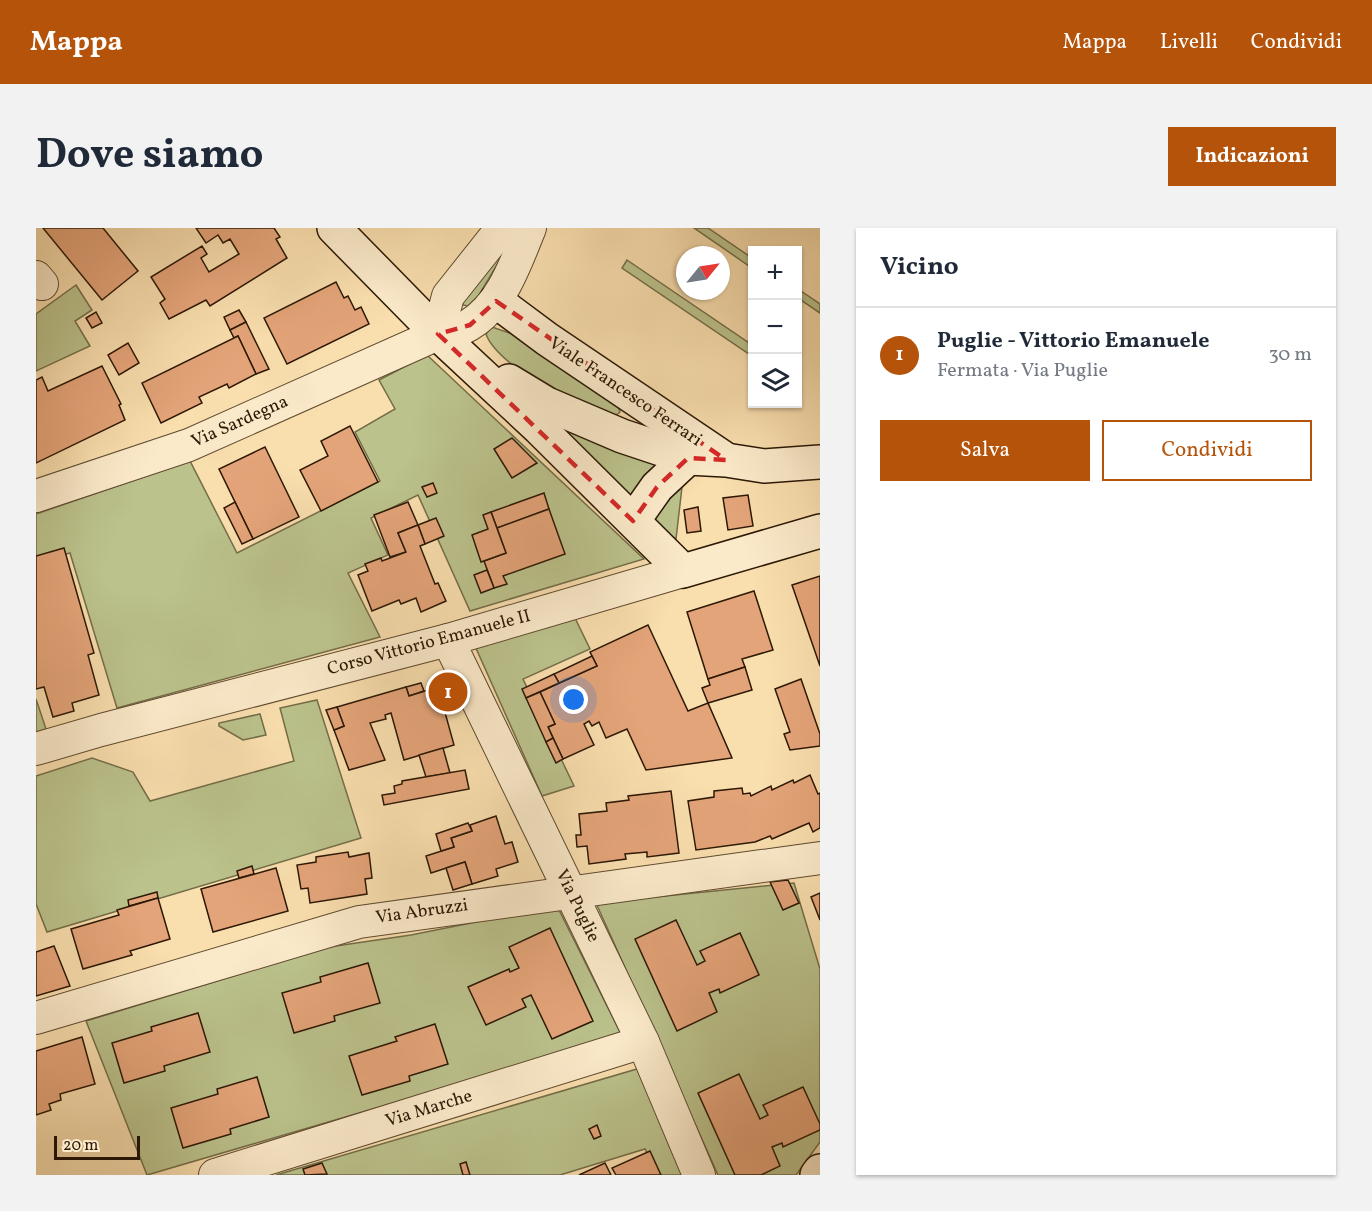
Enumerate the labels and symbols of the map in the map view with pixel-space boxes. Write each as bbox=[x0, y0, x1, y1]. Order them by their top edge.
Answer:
north arrow bbox=[676, 246, 730, 300]
street label: Viale Francesco Ferrari bbox=[543, 331, 707, 453]
street label: Via Sardegna bbox=[188, 390, 292, 454]
street label: Corso Vittorio Emanuele II bbox=[325, 604, 533, 682]
pin: 1 bbox=[428, 670, 468, 714]
your location bbox=[559, 685, 588, 714]
street label: Via Puglie bbox=[549, 865, 605, 947]
street label: Via Abruzzi bbox=[374, 893, 470, 931]
street label: Via Marche bbox=[383, 1084, 475, 1134]
scale bar bbox=[54, 1133, 140, 1160]

